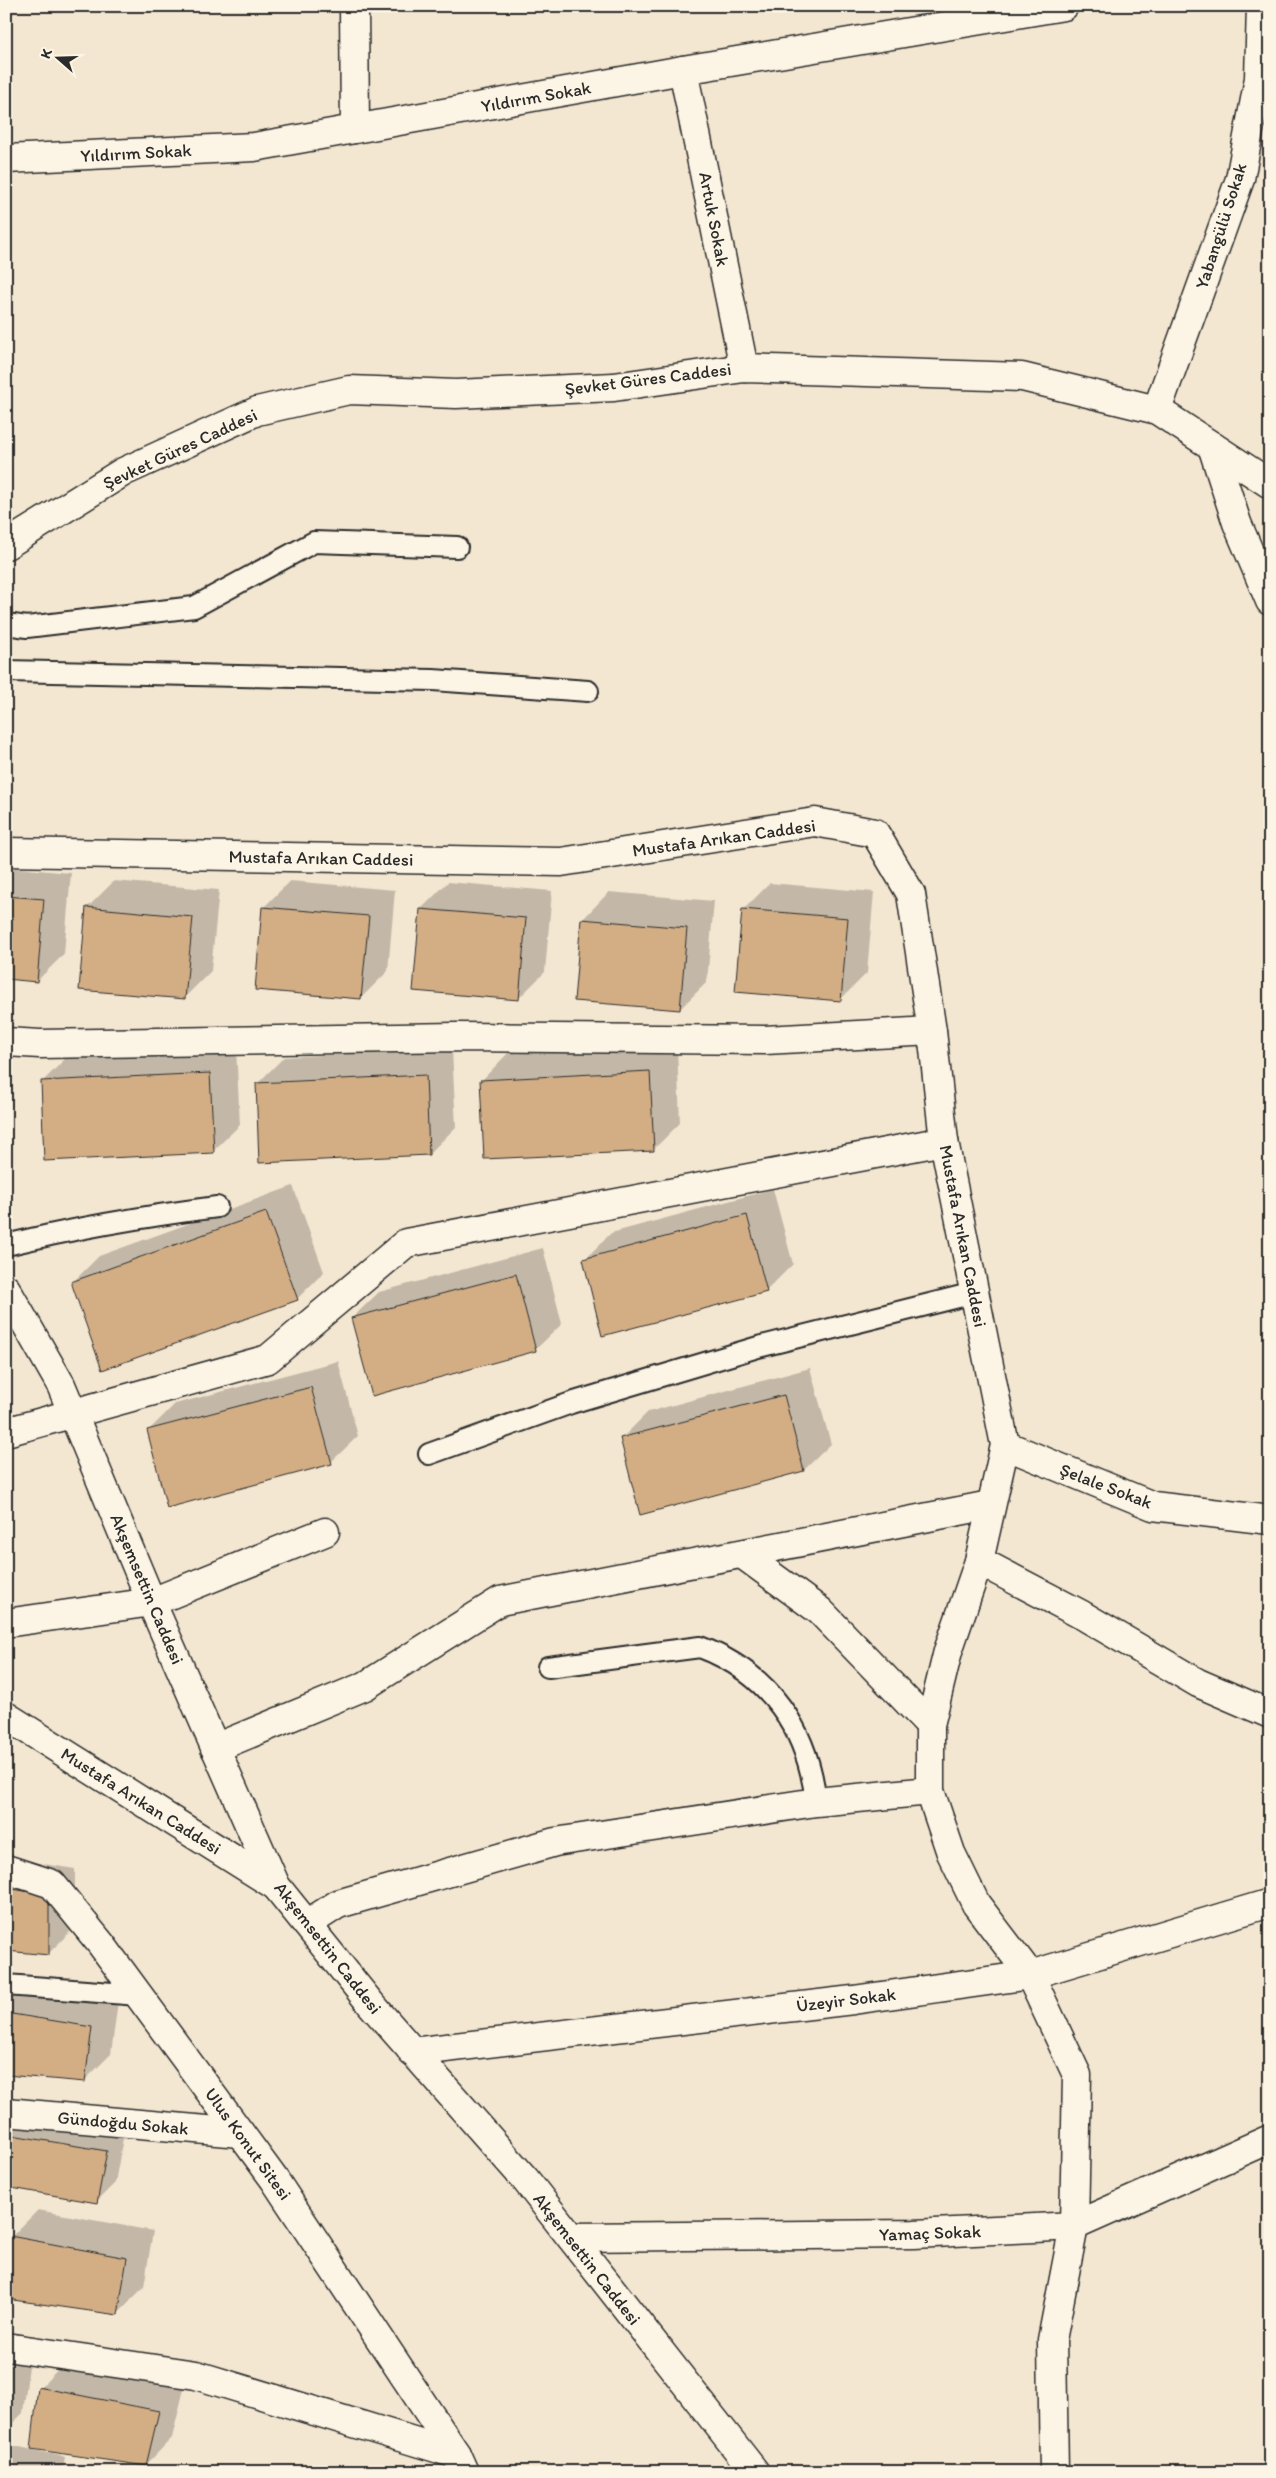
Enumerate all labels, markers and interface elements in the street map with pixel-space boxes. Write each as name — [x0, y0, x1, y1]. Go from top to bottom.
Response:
north arrow — [32, 32, 82, 82]
text: K — [37, 46, 56, 61]
street label: Yıldırım Sokak — [479, 76, 593, 117]
street label: Yıldırım Sokak — [80, 139, 193, 167]
street label: Yabangülü Sokak — [1190, 160, 1252, 292]
street label: Artuk Sokak — [694, 170, 734, 268]
street label: Şevket Güres Caddesi — [563, 358, 733, 400]
street label: Şevket Güres Caddesi — [99, 404, 261, 494]
street label: Mustafa Arıkan Caddesi — [631, 814, 817, 862]
street label: Mustafa Arıkan Caddesi — [228, 845, 414, 871]
street label: Mustafa Arıkan Caddesi — [935, 1143, 991, 1329]
street label: Şelale Sokak — [1057, 1458, 1156, 1514]
street label: Akşemsettin Caddesi — [105, 1510, 189, 1668]
street label: Mustafa Arıkan Caddesi — [57, 1743, 225, 1859]
street label: Akşemsettin Caddesi — [270, 1878, 386, 2018]
street label: Üzeyir Sokak — [795, 1983, 897, 2017]
street label: Ulus Konut Sitesi — [200, 2084, 296, 2204]
street label: Gündoğdu Sokak — [57, 2106, 189, 2140]
street label: Akşemsettin Caddesi — [529, 2189, 645, 2329]
street label: Yamaç Sokak — [879, 2220, 982, 2246]

